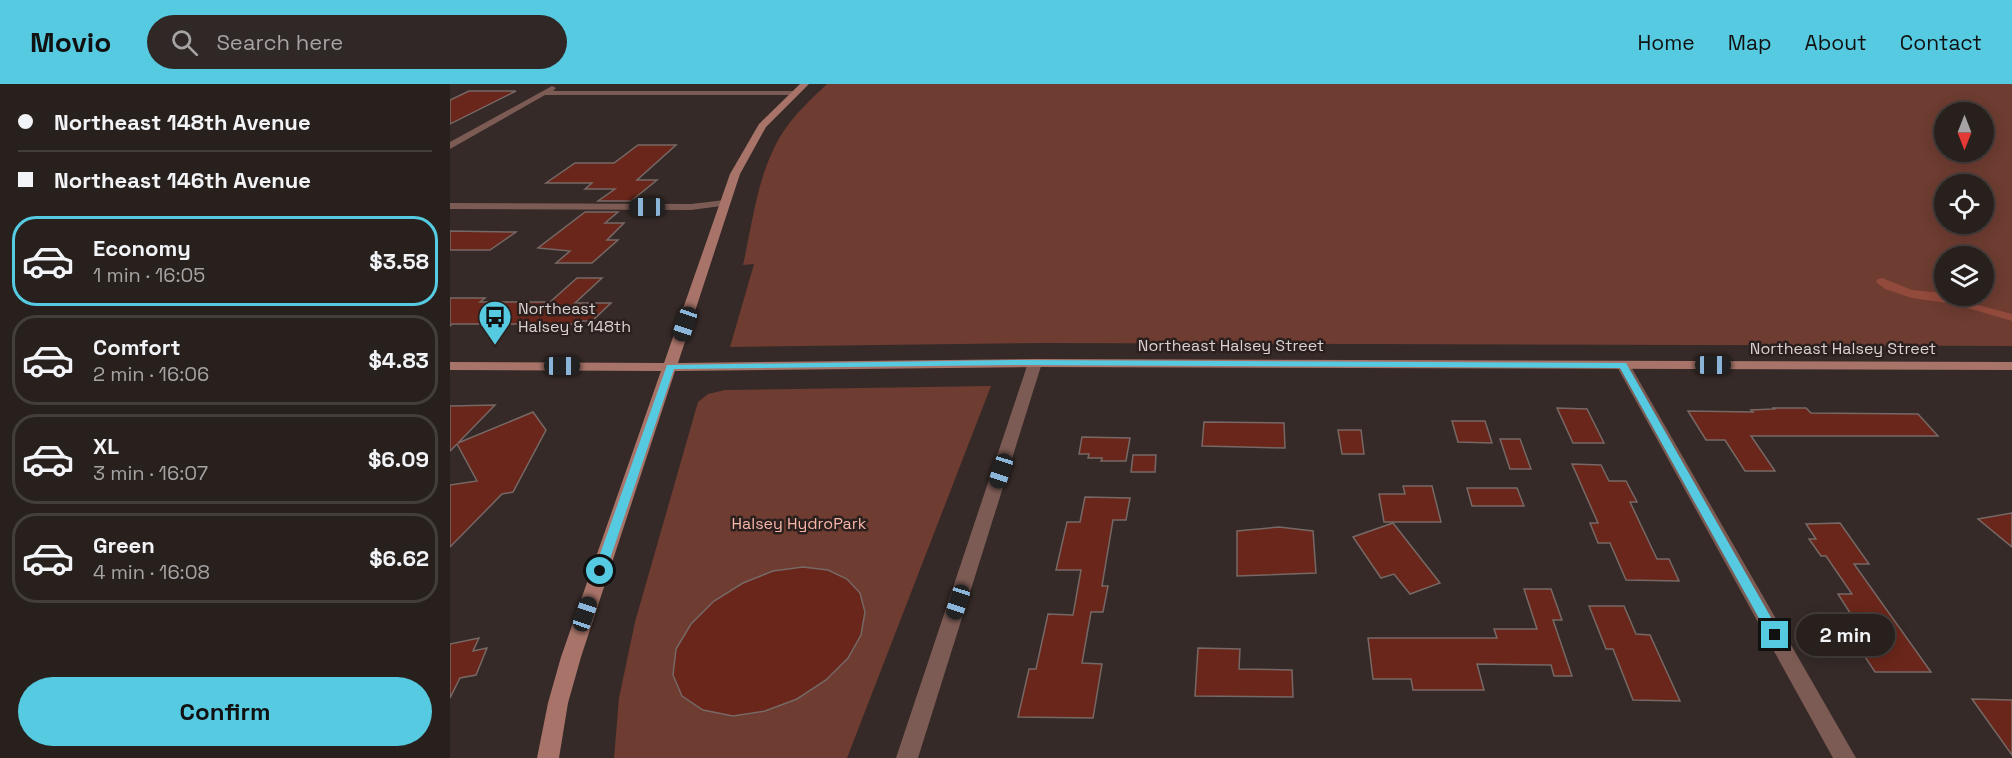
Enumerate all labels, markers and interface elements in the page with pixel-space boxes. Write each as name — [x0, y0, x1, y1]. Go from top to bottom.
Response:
search box — [147, 15, 567, 69]
text: Movio — [30, 24, 111, 60]
icon: search — [168, 26, 201, 59]
text: Search here — [216, 28, 343, 56]
text: Home — [1637, 29, 1695, 56]
text: Map — [1728, 29, 1772, 56]
text: About — [1805, 29, 1867, 56]
text: Contact — [1900, 29, 1982, 56]
north arrow — [1934, 102, 1994, 162]
map controls — [1934, 102, 1994, 306]
text: Northeast 148th Avenue — [54, 108, 311, 136]
text: Northeast 146th Avenue — [54, 166, 311, 194]
button: locate — [1934, 174, 1994, 234]
car — [629, 198, 665, 216]
icon: car — [21, 234, 75, 288]
text: Economy — [93, 234, 191, 262]
button: layers — [1934, 246, 1994, 306]
text: $3.58 — [369, 247, 429, 275]
text: 1 min · 16:05 — [93, 262, 205, 288]
place label: Northeast Halsey & 148th — [518, 298, 631, 337]
bus stop icon: Northeast Halsey & 148th — [477, 299, 513, 346]
car — [671, 304, 699, 344]
icon: car — [21, 333, 75, 387]
text: Comfort — [93, 333, 181, 361]
street label: Northeast Halsey Street — [1138, 335, 1324, 356]
street label: Northeast Halsey Street — [1750, 338, 1936, 359]
text: $4.83 — [369, 346, 429, 374]
car — [1695, 356, 1731, 374]
car — [544, 357, 580, 375]
text: 2 min · 16:06 — [93, 361, 209, 387]
icon: car — [21, 432, 75, 486]
text: XL — [93, 432, 119, 460]
text: $6.09 — [368, 445, 429, 473]
car — [987, 451, 1015, 491]
text: 3 min · 16:07 — [93, 460, 208, 486]
park label: Halsey HydroPark — [732, 513, 867, 534]
icon: car — [21, 531, 75, 585]
text: Green — [93, 531, 155, 559]
text: $6.62 — [369, 544, 429, 572]
route start — [586, 557, 613, 584]
text: 4 min · 16:08 — [93, 559, 210, 585]
car — [944, 582, 972, 622]
car — [571, 594, 599, 634]
callout: 2 min — [1796, 614, 1895, 656]
route end — [1761, 621, 1788, 648]
text: 2 min — [1820, 622, 1871, 648]
button: Confirm — [18, 677, 432, 746]

